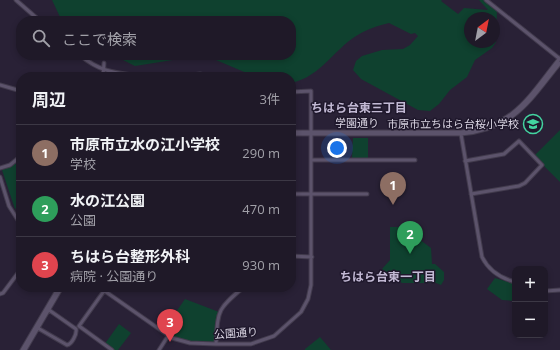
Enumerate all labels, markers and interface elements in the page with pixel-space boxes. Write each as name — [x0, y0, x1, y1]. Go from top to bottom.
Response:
north arrow — [464, 12, 500, 48]
search box — [16, 16, 296, 60]
icon: search — [30, 27, 52, 49]
text: ここで検索 — [62, 29, 137, 49]
text: 周辺 — [32, 88, 66, 111]
text: 3件 — [260, 90, 280, 108]
district label: ちはら台東三丁目 — [311, 99, 407, 116]
school or university icon: 市原市立ちはら台桜小学校 — [522, 113, 544, 135]
street label: 学園通り — [335, 115, 379, 130]
place label: 市原市立ちはら台桜小学校 — [387, 116, 519, 131]
text: 市原市立水の江小学校 — [70, 134, 220, 154]
your location — [327, 138, 347, 158]
text: 1 — [41, 144, 49, 162]
text: 290 m — [242, 144, 280, 162]
text: 学校 — [70, 155, 96, 173]
pin: 1 — [380, 172, 406, 205]
text: 水の江公園 — [70, 190, 145, 210]
text: 2 — [41, 200, 49, 218]
text: 470 m — [242, 200, 280, 218]
text: 公園 — [70, 211, 96, 229]
pin: 2 — [397, 221, 423, 254]
text: ちはら台整形外科 — [70, 246, 190, 266]
text: 3 — [41, 256, 49, 274]
text: 930 m — [242, 256, 280, 274]
map controls — [512, 266, 548, 338]
button: + — [512, 266, 548, 302]
text: 病院 · 公園通り — [70, 267, 158, 285]
district label: ちはら台東一丁目 — [340, 268, 436, 285]
button: − — [512, 302, 548, 338]
pin: 3 — [157, 309, 183, 342]
street label: 公園通り — [213, 323, 258, 342]

